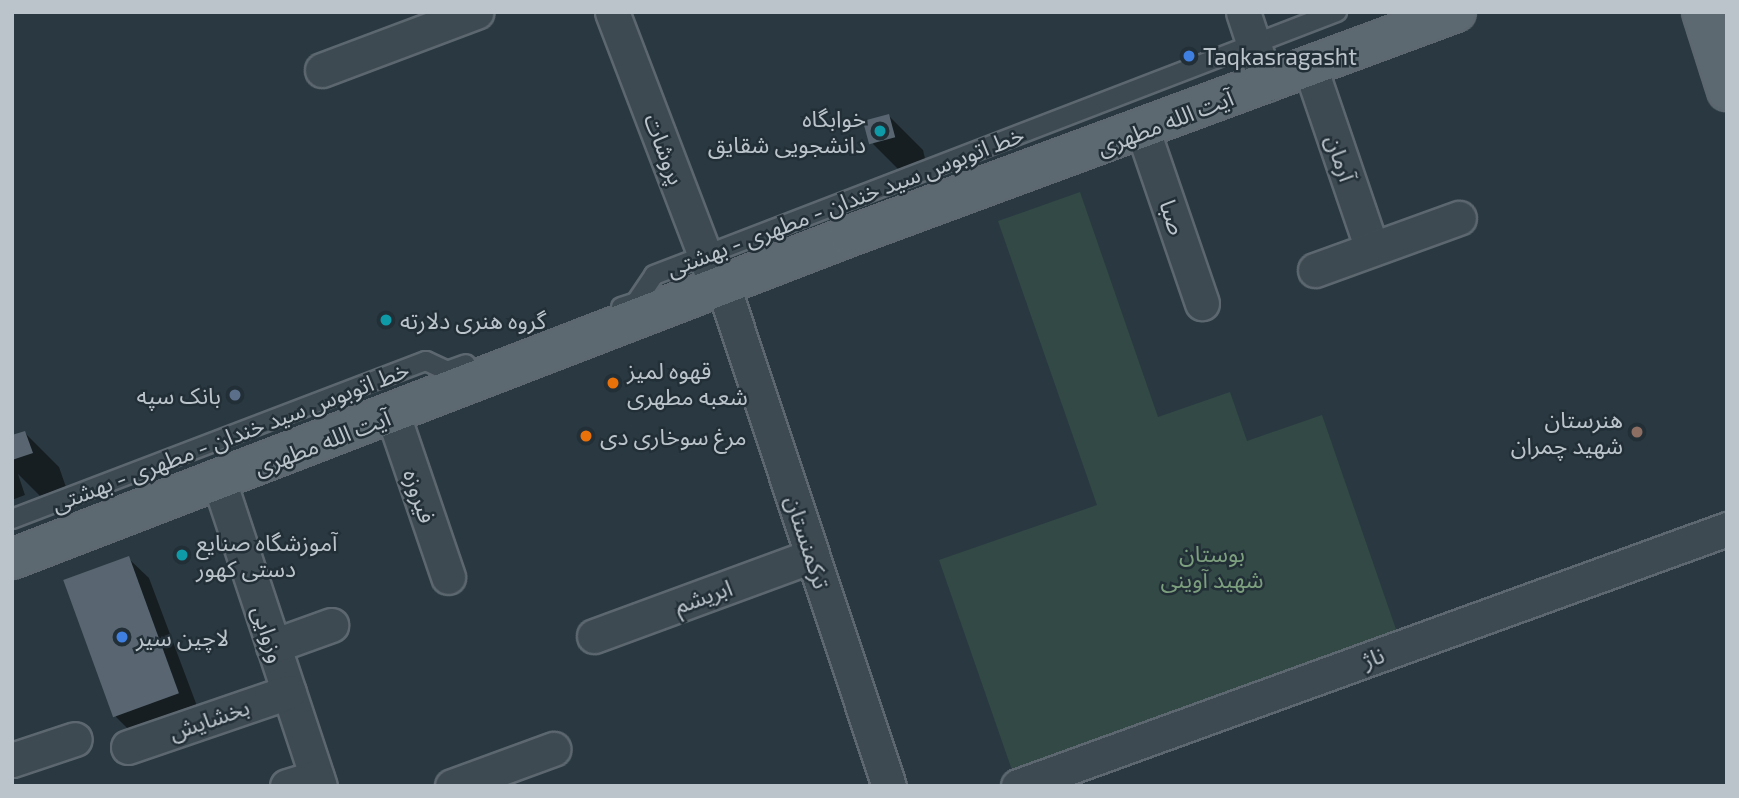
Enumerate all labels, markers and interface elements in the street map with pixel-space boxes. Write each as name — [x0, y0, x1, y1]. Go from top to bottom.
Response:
place label: Taqkasragasht — [1203, 42, 1357, 70]
marker: Taqkasragasht — [1181, 48, 1197, 64]
street label: آیت الله مطهری — [1093, 83, 1237, 161]
place label: خوابگاه دانشجویی شقایق — [708, 104, 866, 158]
street label: پروشات — [639, 110, 691, 188]
street label: خط اتوبوس سید خندان - مطهری - بهشتی — [662, 120, 1028, 282]
marker: خوابگاه دانشجویی شقایق — [872, 123, 888, 139]
street label: آرمان — [1320, 131, 1362, 185]
street label: صبا — [1154, 196, 1192, 238]
place label: گروه هنری دلارته — [400, 306, 546, 334]
marker: گروه هنری دلارته — [378, 312, 394, 328]
street label: خط اتوبوس سید خندان - مطهری - بهشتی — [47, 355, 413, 517]
place label: قهوه لمیز شعبه مطهری — [627, 356, 748, 410]
marker: قهوه لمیز شعبه مطهری — [605, 375, 621, 391]
place label: بانک سپه — [137, 381, 221, 409]
marker: بانک سپه — [227, 387, 243, 403]
street label: آیت الله مطهری — [250, 403, 394, 481]
place label: هنرستان شهید چمران — [1511, 405, 1623, 459]
place label: مرغ سوخاری دی — [600, 422, 747, 450]
marker: هنرستان شهید چمران — [1629, 424, 1645, 440]
marker: مرغ سوخاری دی — [578, 428, 594, 444]
street label: فیروزه — [398, 465, 442, 527]
street label: ترکمنستان — [780, 492, 836, 592]
place label: آموزشگاه صنایع دستی کهور — [196, 528, 337, 582]
park label: بوستان شهید آوینی — [1160, 539, 1264, 593]
marker: آموزشگاه صنایع دستی کهور — [174, 547, 190, 563]
street label: ابریشم — [670, 573, 736, 619]
street label: وزوایی — [247, 602, 291, 666]
place label: لاچین سیر — [136, 623, 229, 651]
marker: لاچین سیر — [114, 629, 130, 645]
street label: ناژ — [1358, 640, 1388, 674]
street label: بخشایش — [165, 692, 253, 746]

